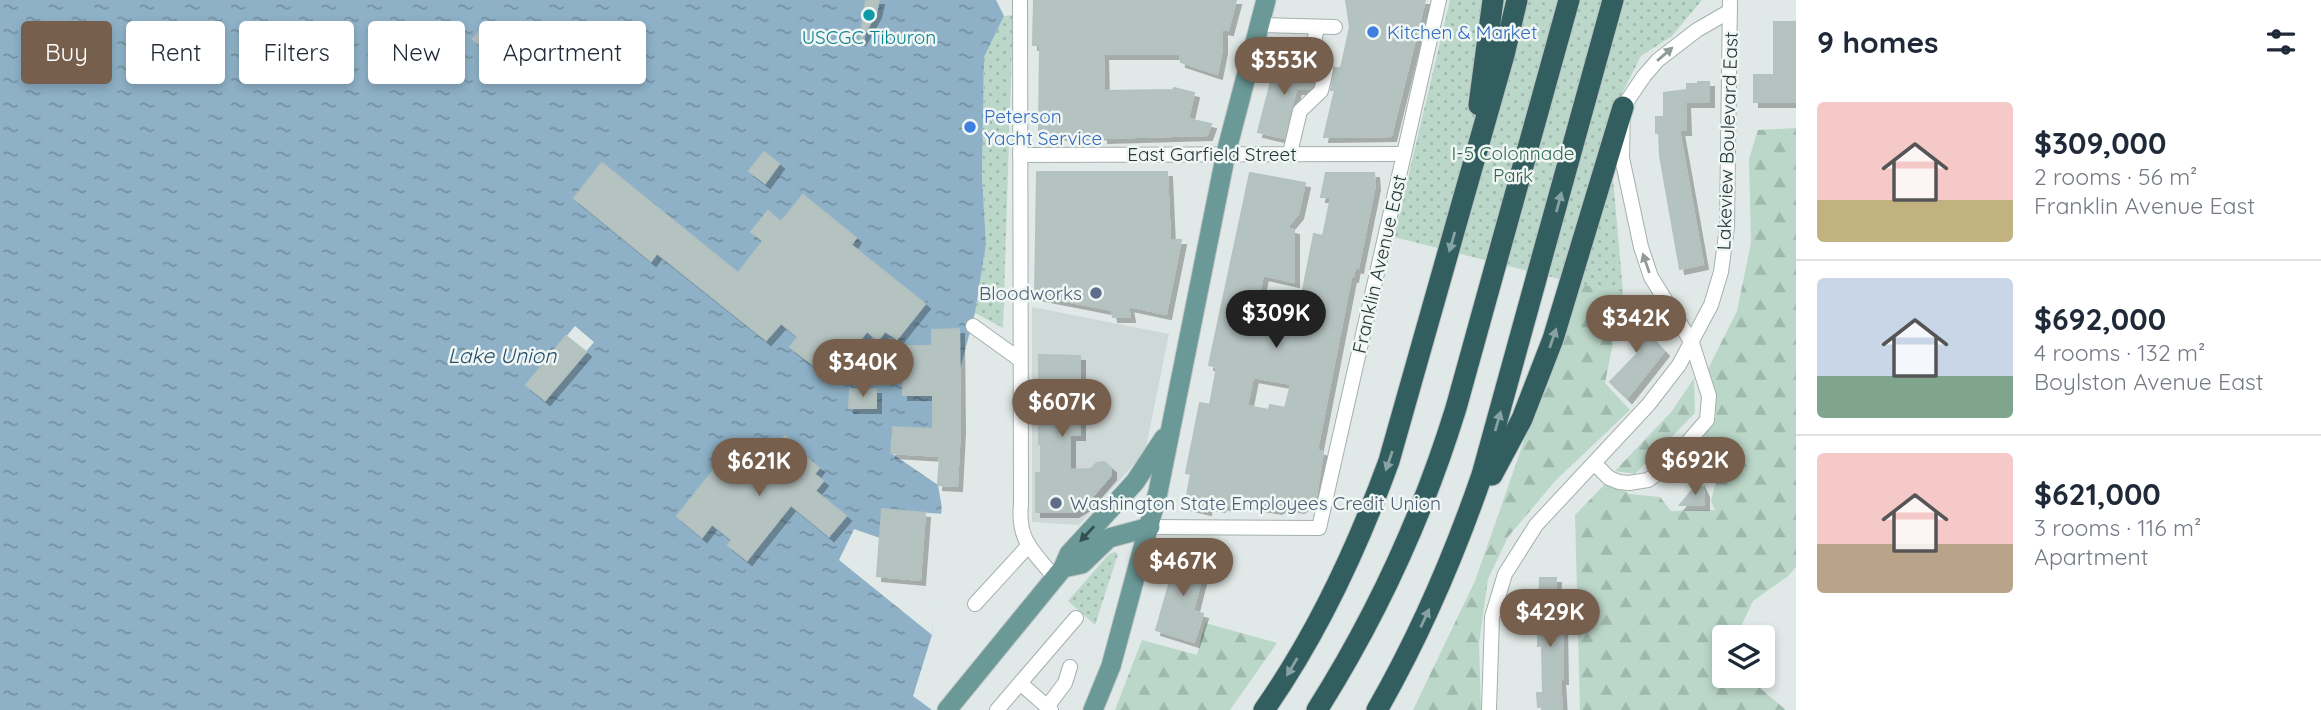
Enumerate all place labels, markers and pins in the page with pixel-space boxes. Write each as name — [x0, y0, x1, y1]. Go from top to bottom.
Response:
marker: USCGC Tiburon — [861, 7, 877, 23]
place label: Kitchen & Market — [1387, 20, 1537, 44]
marker: Kitchen & Market — [1365, 24, 1381, 40]
place label: USCGC Tiburon — [802, 25, 936, 49]
pin: $353K — [1235, 38, 1333, 97]
place label: Peterson Yacht Service — [984, 104, 1102, 150]
marker: Peterson Yacht Service — [962, 119, 978, 135]
place label: Bloodworks — [979, 281, 1082, 305]
marker: Bloodworks — [1088, 285, 1104, 301]
pin: $309K — [1227, 290, 1325, 350]
pin: $342K — [1587, 296, 1685, 355]
pin: $340K — [814, 340, 912, 399]
pin: $607K — [1013, 380, 1111, 439]
pin: $621K — [710, 438, 808, 498]
pin: $692K — [1646, 438, 1744, 497]
place label: Washington State Employees Credit Union — [1070, 491, 1441, 515]
marker: Washington State Employees Credit Union — [1048, 495, 1064, 511]
pin: $467K — [1134, 538, 1232, 598]
pin: $429K — [1501, 590, 1599, 649]

